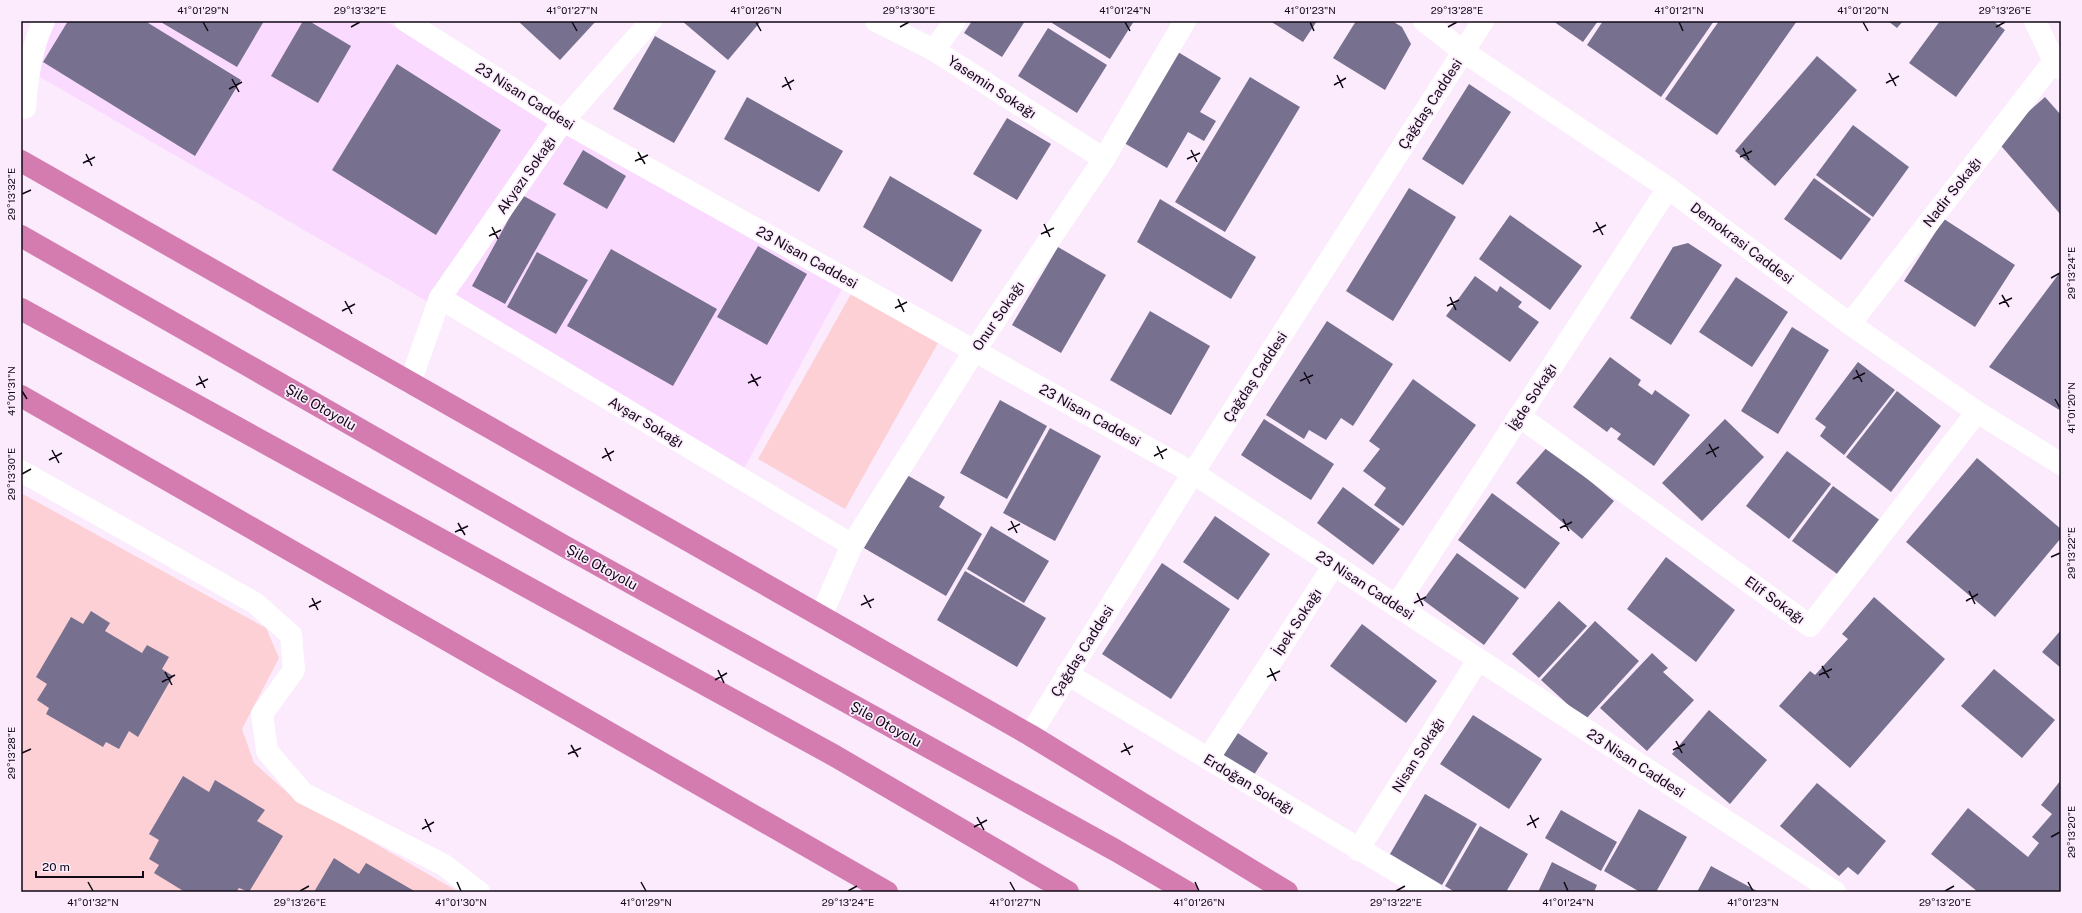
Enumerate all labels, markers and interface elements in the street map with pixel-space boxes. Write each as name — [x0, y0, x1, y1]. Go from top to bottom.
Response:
text: 41°01'29"N — [177, 4, 229, 16]
text: 29°13'32"E — [334, 4, 386, 16]
text: 41°01'27"N — [546, 4, 598, 16]
text: 41°01'26"N — [730, 4, 782, 16]
text: 29°13'30"E — [883, 4, 935, 16]
text: 41°01'24"N — [1099, 4, 1151, 16]
text: 41°01'23"N — [1284, 4, 1336, 16]
text: 29°13'28"E — [1431, 4, 1483, 16]
text: 41°01'21"N — [1654, 4, 1704, 16]
text: 41°01'20"N — [1837, 4, 1889, 16]
text: 29°13'26"E — [1979, 4, 2031, 16]
street label: Yasemin Sokağı — [945, 52, 1039, 122]
street label: Çağdaş Caddesi — [1395, 56, 1465, 152]
street label: 23 Nisan Caddesi — [473, 59, 577, 133]
street label: Akyazı Sokağı — [493, 133, 559, 217]
street label: Nadir Sokağı — [1920, 154, 1984, 230]
text: 29°13'32"E — [5, 168, 17, 220]
street label: Demokrasi Caddesi — [1687, 199, 1797, 287]
street label: 23 Nisan Caddesi — [754, 223, 860, 291]
text: 29°13'24"E — [2065, 247, 2077, 299]
street label: Onur Sokağı — [969, 278, 1027, 354]
street label: Çağdaş Caddesi — [1220, 329, 1290, 425]
street label: İğde Sokağı — [1503, 359, 1560, 434]
text: 41°01'31"N — [5, 366, 17, 416]
street label: Şile Otoyolu — [283, 380, 359, 434]
street label: 23 Nisan Caddesi — [1037, 381, 1143, 449]
text: 41°01'20"N — [2065, 382, 2077, 434]
street label: Avşar Sokağı — [606, 393, 686, 451]
text: 29°13'30"E — [5, 448, 17, 500]
text: 29°13'22"E — [2065, 527, 2077, 579]
street label: Şile Otoyolu — [564, 541, 640, 593]
street label: 23 Nisan Caddesi — [1313, 547, 1417, 623]
street label: Elif Sokağı — [1742, 573, 1808, 627]
street label: İpek Sokağı — [1268, 585, 1324, 658]
street label: Çağdaş Caddesi — [1047, 602, 1117, 700]
street label: Şile Otoyolu — [848, 698, 924, 750]
street label: Nisan Sokağı — [1389, 715, 1447, 795]
street label: 23 Nisan Caddesi — [1584, 725, 1688, 801]
text: 29°13'28"E — [5, 727, 17, 779]
street label: Erdoğan Sokağı — [1201, 751, 1297, 817]
text: 29°13'20"E — [2065, 806, 2077, 858]
scale bar — [36, 853, 143, 879]
text: 20 m — [42, 860, 70, 874]
text: 41°01'32"N — [67, 896, 119, 908]
text: 29°13'26"E — [274, 896, 326, 908]
text: 41°01'30"N — [435, 896, 487, 908]
text: 41°01'29"N — [620, 896, 672, 908]
text: 29°13'24"E — [822, 896, 874, 908]
text: 41°01'27"N — [989, 896, 1041, 908]
text: 41°01'26"N — [1173, 896, 1225, 908]
text: 29°13'22"E — [1370, 896, 1422, 908]
text: 41°01'24"N — [1542, 896, 1594, 908]
text: 41°01'23"N — [1727, 896, 1779, 908]
text: 29°13'20"E — [1919, 896, 1971, 908]

